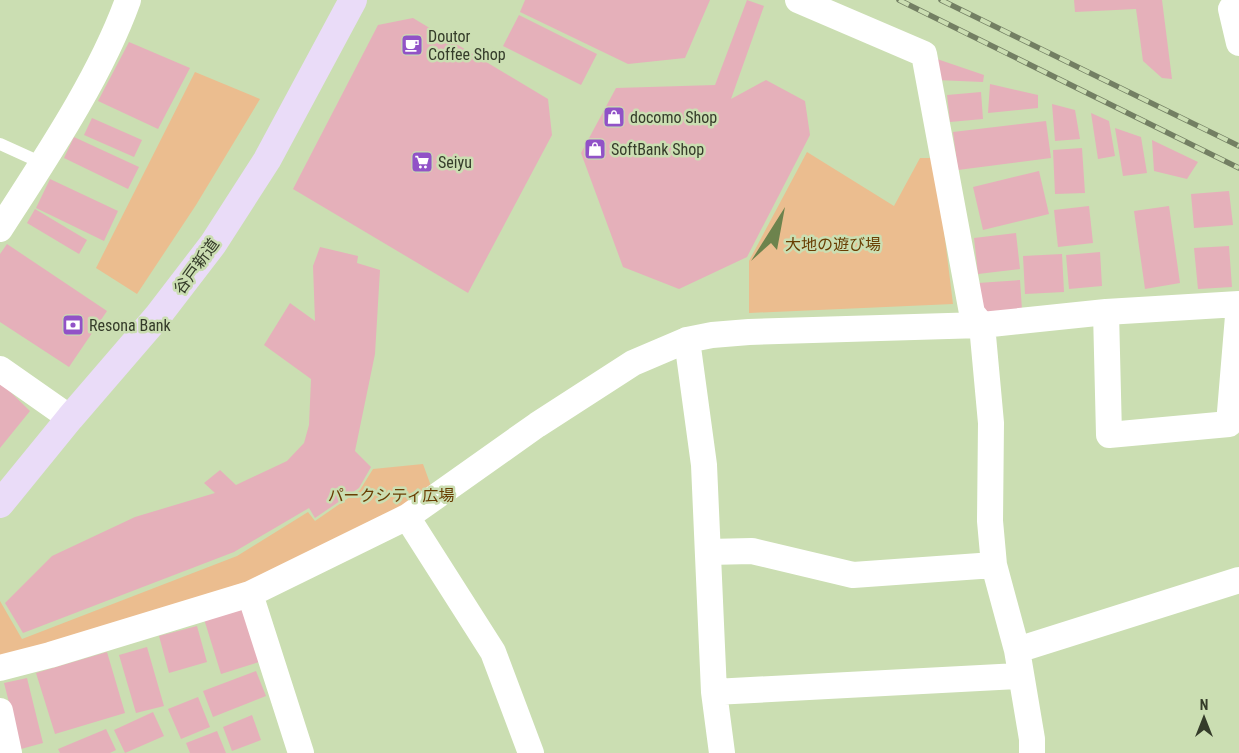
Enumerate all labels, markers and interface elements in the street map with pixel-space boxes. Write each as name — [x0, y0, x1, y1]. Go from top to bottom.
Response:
place label: Doutor Coffee Shop — [428, 27, 506, 64]
cafe icon: Doutor Coffee Shop — [400, 33, 424, 57]
shop icon: docomo Shop — [602, 105, 626, 129]
place label: docomo Shop — [630, 108, 717, 127]
shop icon: SoftBank Shop — [583, 137, 607, 161]
place label: SoftBank Shop — [611, 140, 704, 159]
supermarket icon: Seiyu — [410, 150, 434, 174]
place label: Seiyu — [438, 153, 472, 172]
street label: 谷戸新道 — [170, 235, 223, 298]
park label: 大地の遊び場 — [785, 235, 881, 254]
bank icon: Resona Bank — [61, 313, 85, 337]
place label: Resona Bank — [89, 316, 172, 335]
park label: パークシティ広場 — [327, 486, 455, 505]
north arrow — [1179, 693, 1229, 743]
text: N — [1200, 697, 1208, 713]

